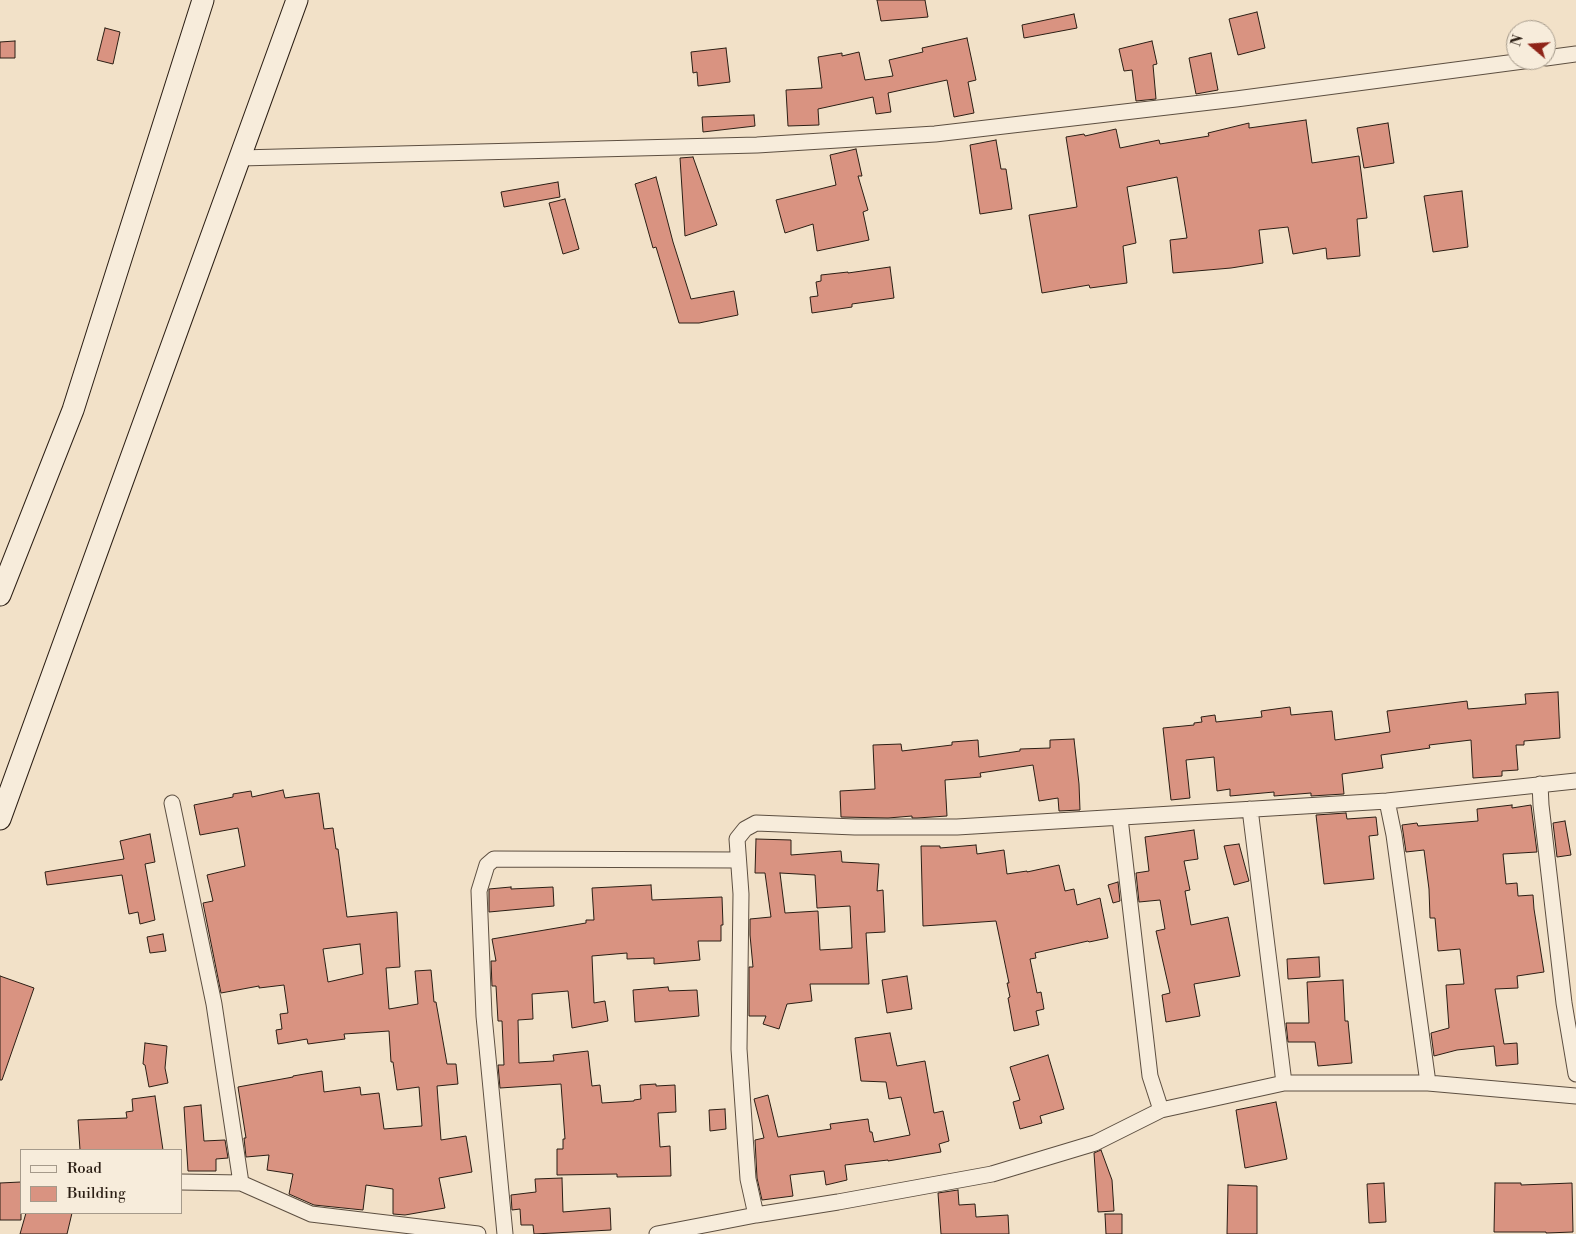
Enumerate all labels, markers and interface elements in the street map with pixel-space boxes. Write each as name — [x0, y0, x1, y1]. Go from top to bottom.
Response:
north arrow — [1506, 20, 1556, 70]
text: N — [1507, 33, 1528, 49]
legend — [20, 1149, 182, 1214]
text: Road — [67, 1159, 102, 1178]
text: Building — [67, 1184, 126, 1203]

